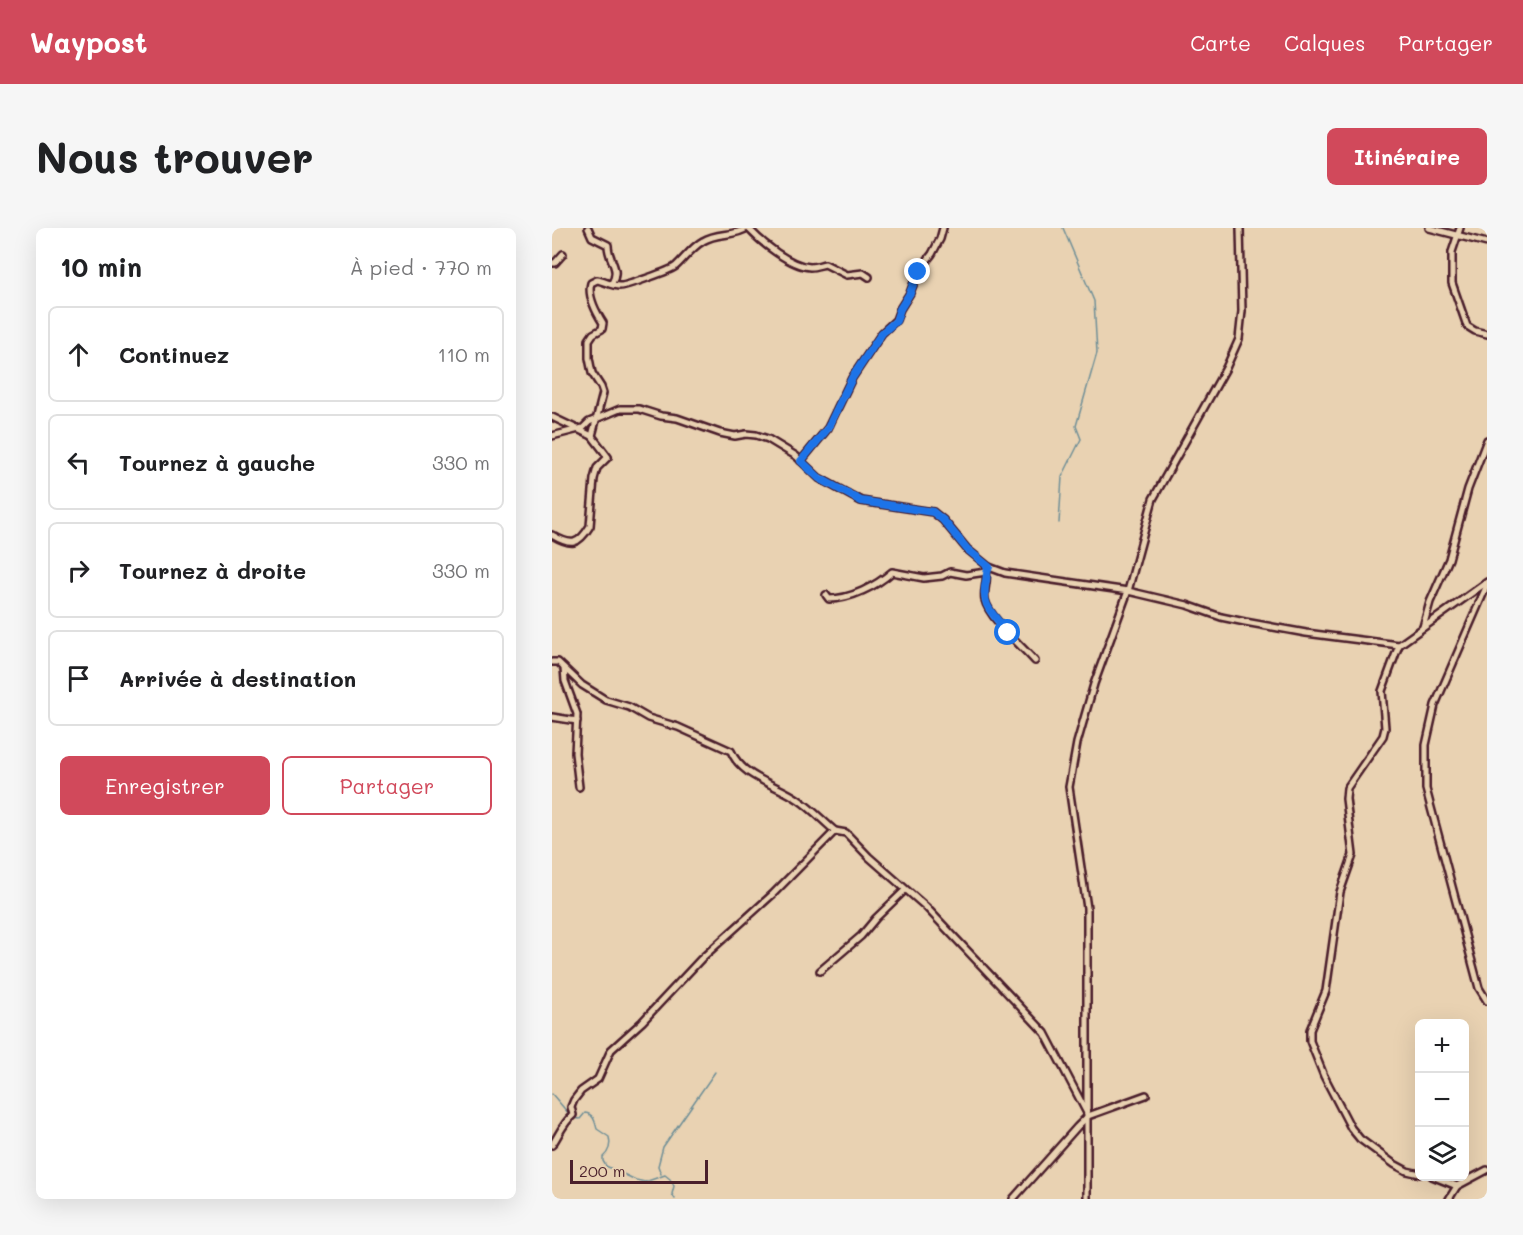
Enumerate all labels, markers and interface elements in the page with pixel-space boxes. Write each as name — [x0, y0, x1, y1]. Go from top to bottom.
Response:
text: Waypost — [30, 24, 147, 60]
text: Carte — [1190, 29, 1251, 56]
text: Calques — [1284, 29, 1366, 56]
text: Partager — [1399, 29, 1493, 56]
button: Itinéraire — [1327, 128, 1487, 185]
text: Nous trouver — [36, 129, 314, 184]
text: 10 min — [60, 250, 142, 284]
text: À pied · 770 m — [350, 254, 492, 280]
route end — [904, 258, 930, 284]
icon: ahead — [62, 338, 95, 371]
text: Continuez — [119, 340, 229, 369]
text: 110 m — [437, 341, 490, 367]
icon: left — [62, 446, 95, 479]
text: Tournez à gauche — [119, 448, 315, 477]
text: 330 m — [432, 449, 490, 475]
icon: right — [62, 554, 95, 587]
text: Tournez à droite — [119, 556, 306, 585]
text: 330 m — [432, 557, 490, 583]
route start — [994, 619, 1020, 645]
icon: arrive — [62, 662, 95, 695]
text: Arrivée à destination — [119, 664, 356, 693]
button: Enregistrer — [60, 756, 270, 815]
button: Partager — [282, 756, 492, 815]
map controls — [1415, 1019, 1469, 1181]
button: + — [1415, 1019, 1469, 1073]
button: − — [1415, 1073, 1469, 1127]
button: layers — [1415, 1127, 1469, 1181]
scale bar — [570, 1157, 708, 1184]
text: 200 m — [579, 1160, 626, 1181]

